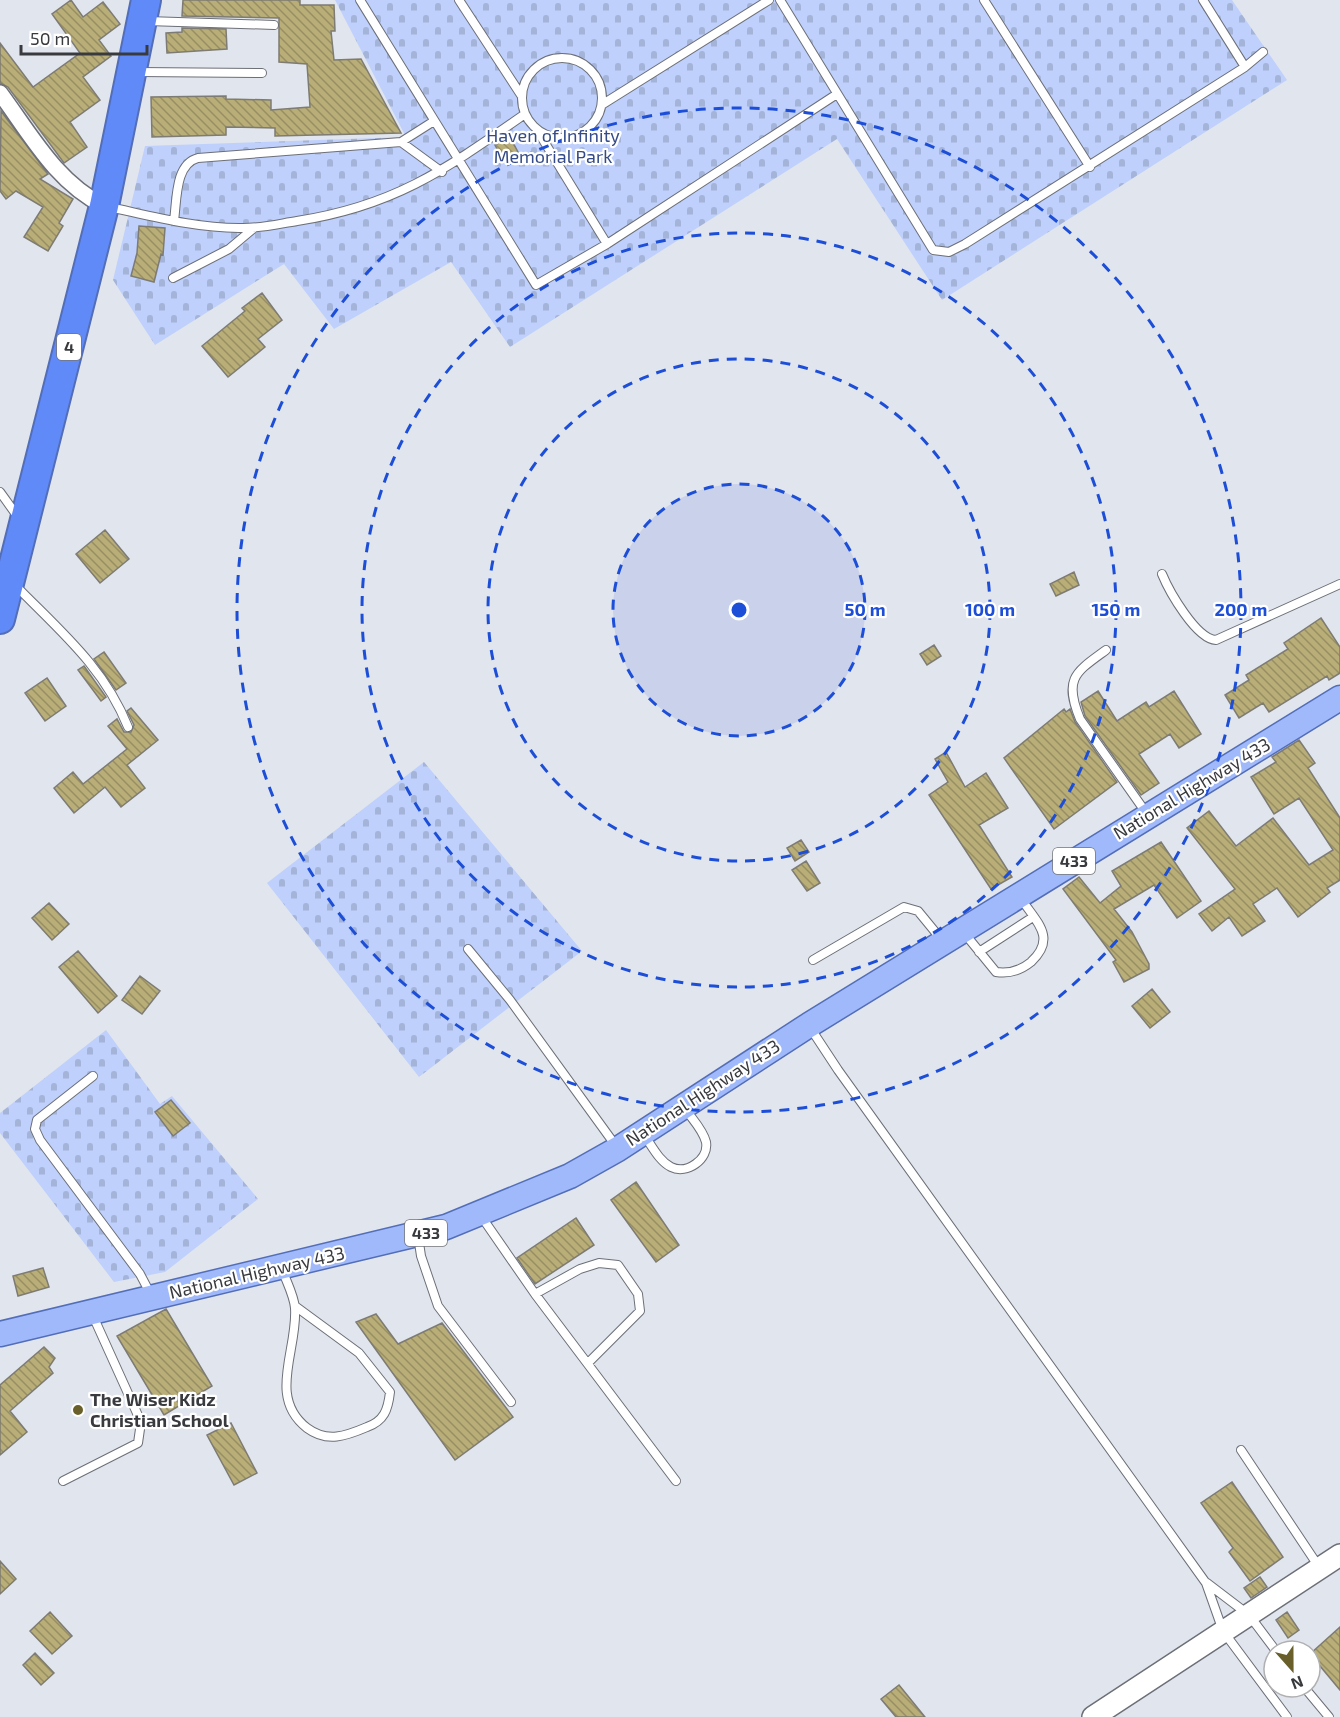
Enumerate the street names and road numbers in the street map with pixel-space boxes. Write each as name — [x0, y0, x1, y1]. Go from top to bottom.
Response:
road number: 4 — [57, 334, 81, 360]
street label: National Highway 433 — [1109, 733, 1274, 844]
road number: 433 — [1053, 848, 1095, 874]
street label: National Highway 433 — [621, 1034, 784, 1150]
road number: 433 — [405, 1220, 447, 1246]
street label: National Highway 433 — [167, 1241, 347, 1303]

